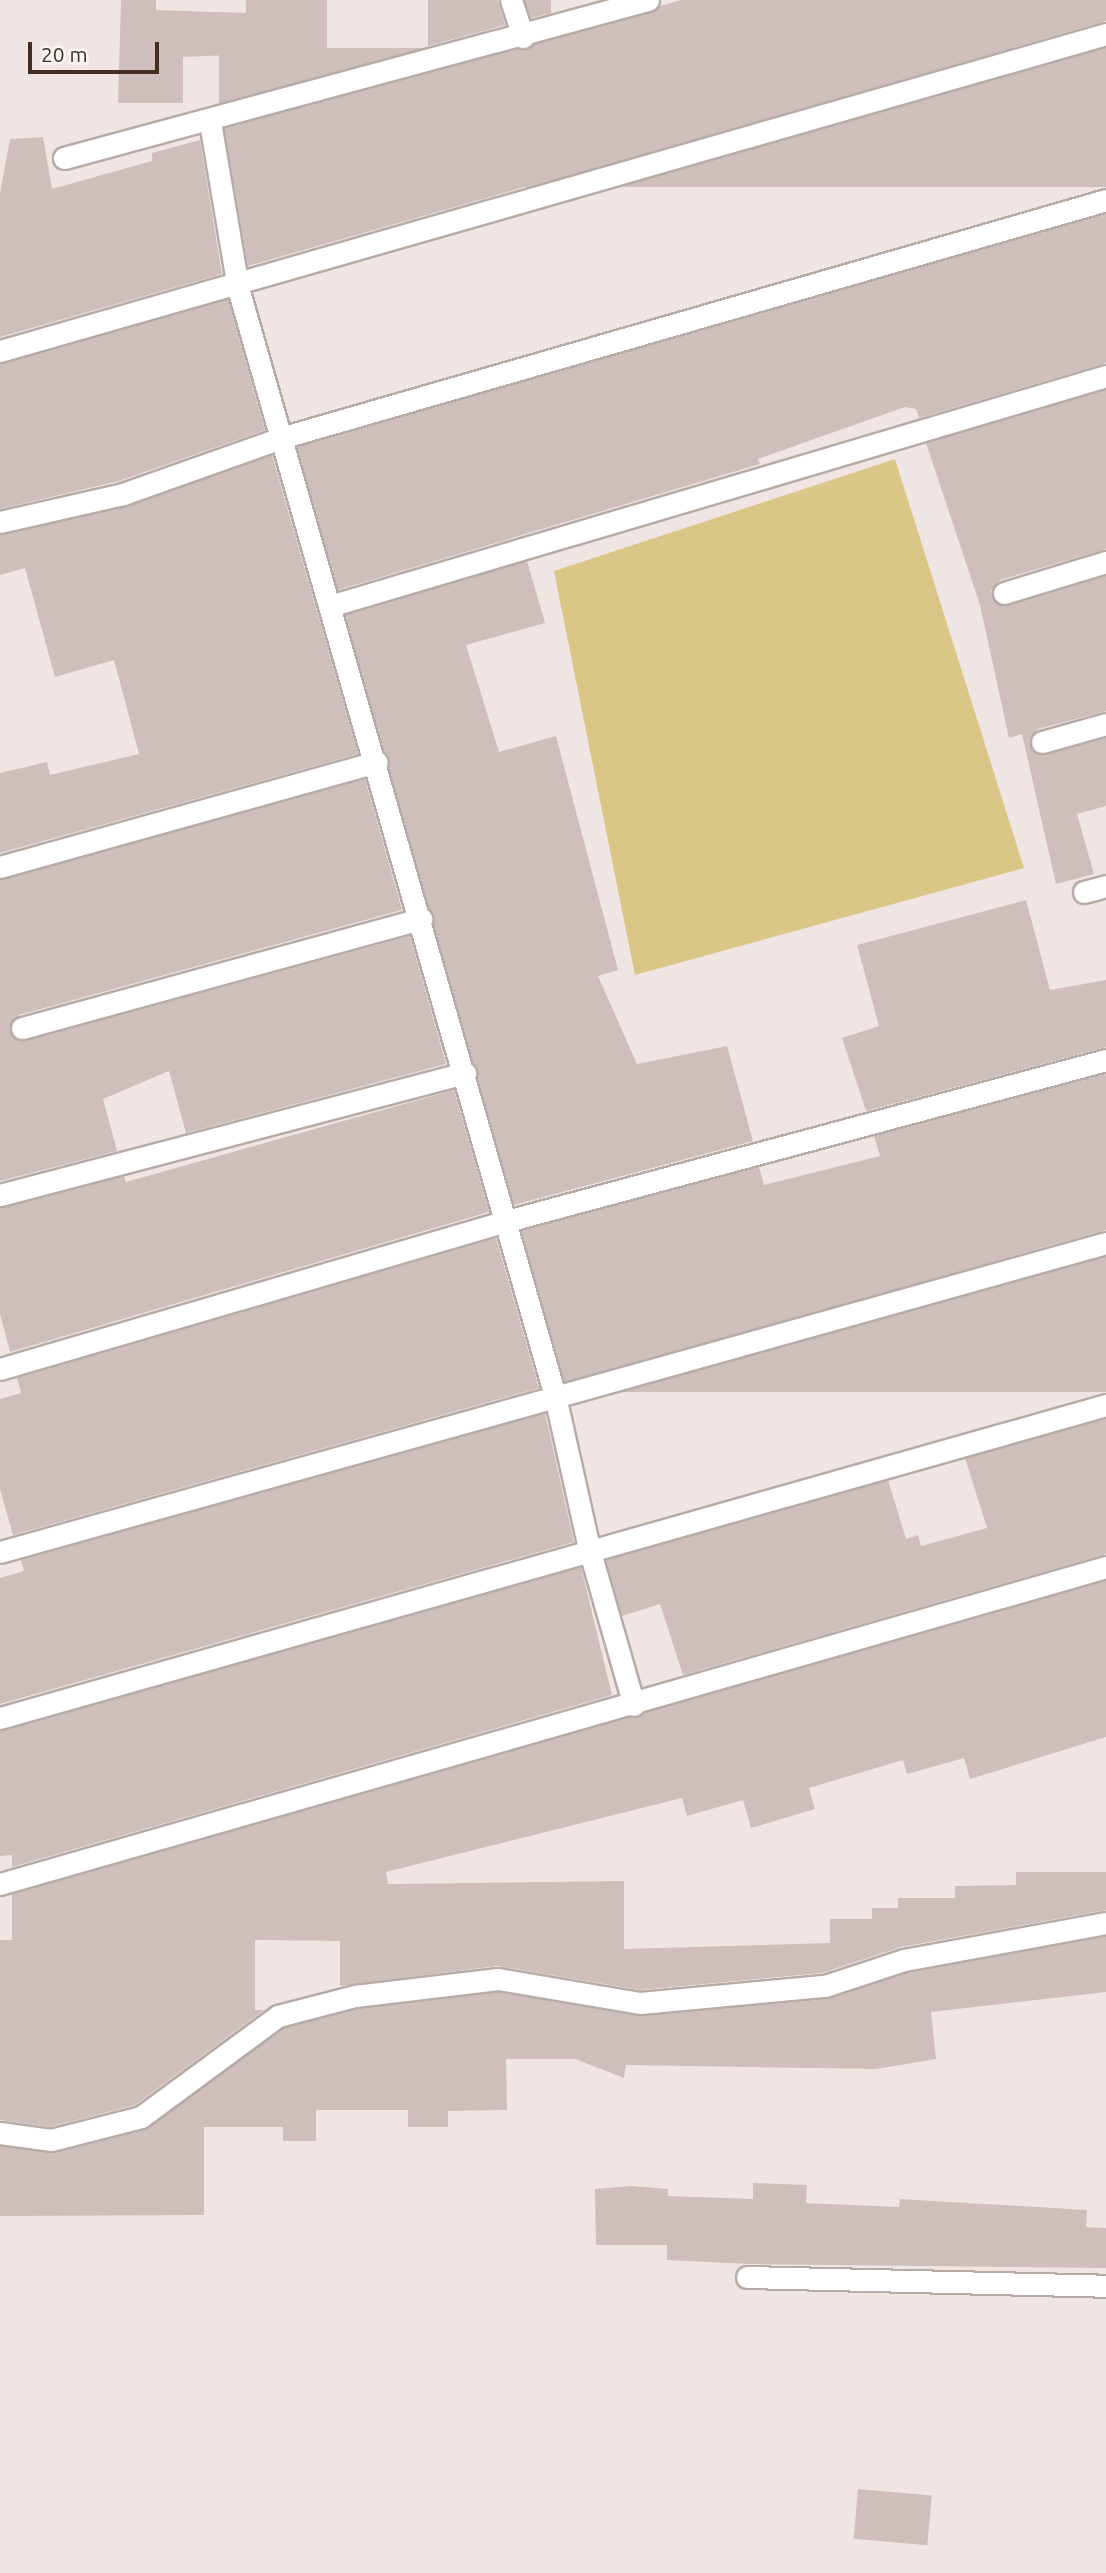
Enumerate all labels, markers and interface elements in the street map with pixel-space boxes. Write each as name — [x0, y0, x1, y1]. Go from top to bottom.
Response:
scale bar — [32, 28, 163, 72]
text: 20 m — [41, 42, 88, 66]

